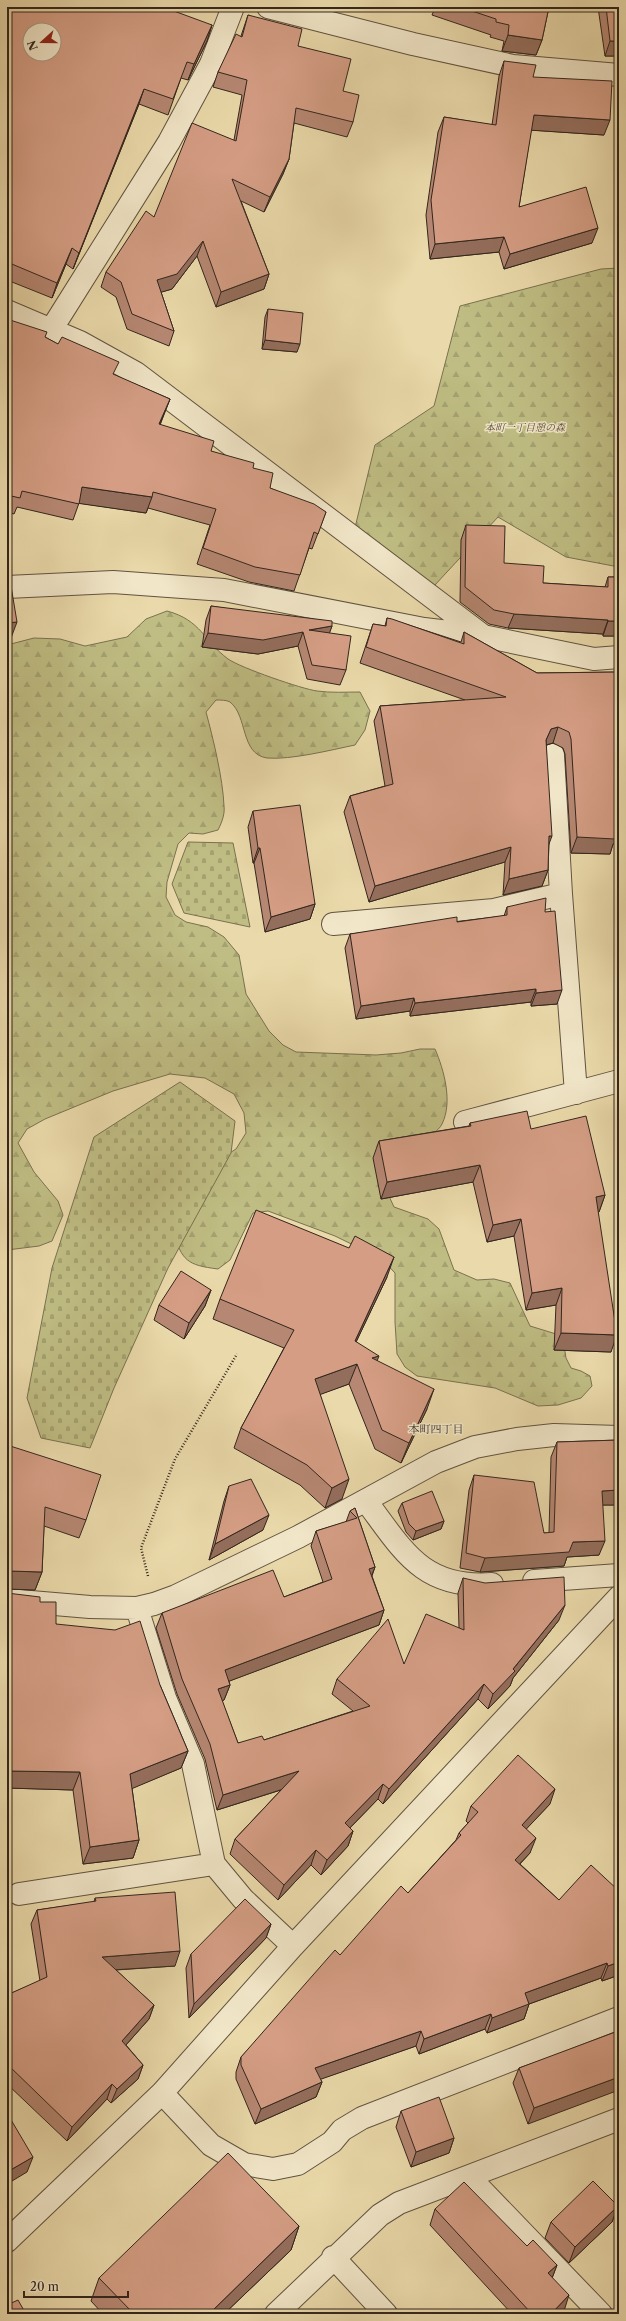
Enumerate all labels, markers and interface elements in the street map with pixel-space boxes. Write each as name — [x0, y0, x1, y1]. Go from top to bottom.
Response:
north arrow — [22, 22, 62, 62]
text: N — [24, 38, 41, 53]
park label: 本町一丁目憩の森 — [485, 421, 566, 434]
district label: 本町四丁目 — [409, 1422, 464, 1436]
scale bar — [24, 2273, 128, 2299]
text: 20 m — [30, 2279, 59, 2294]

